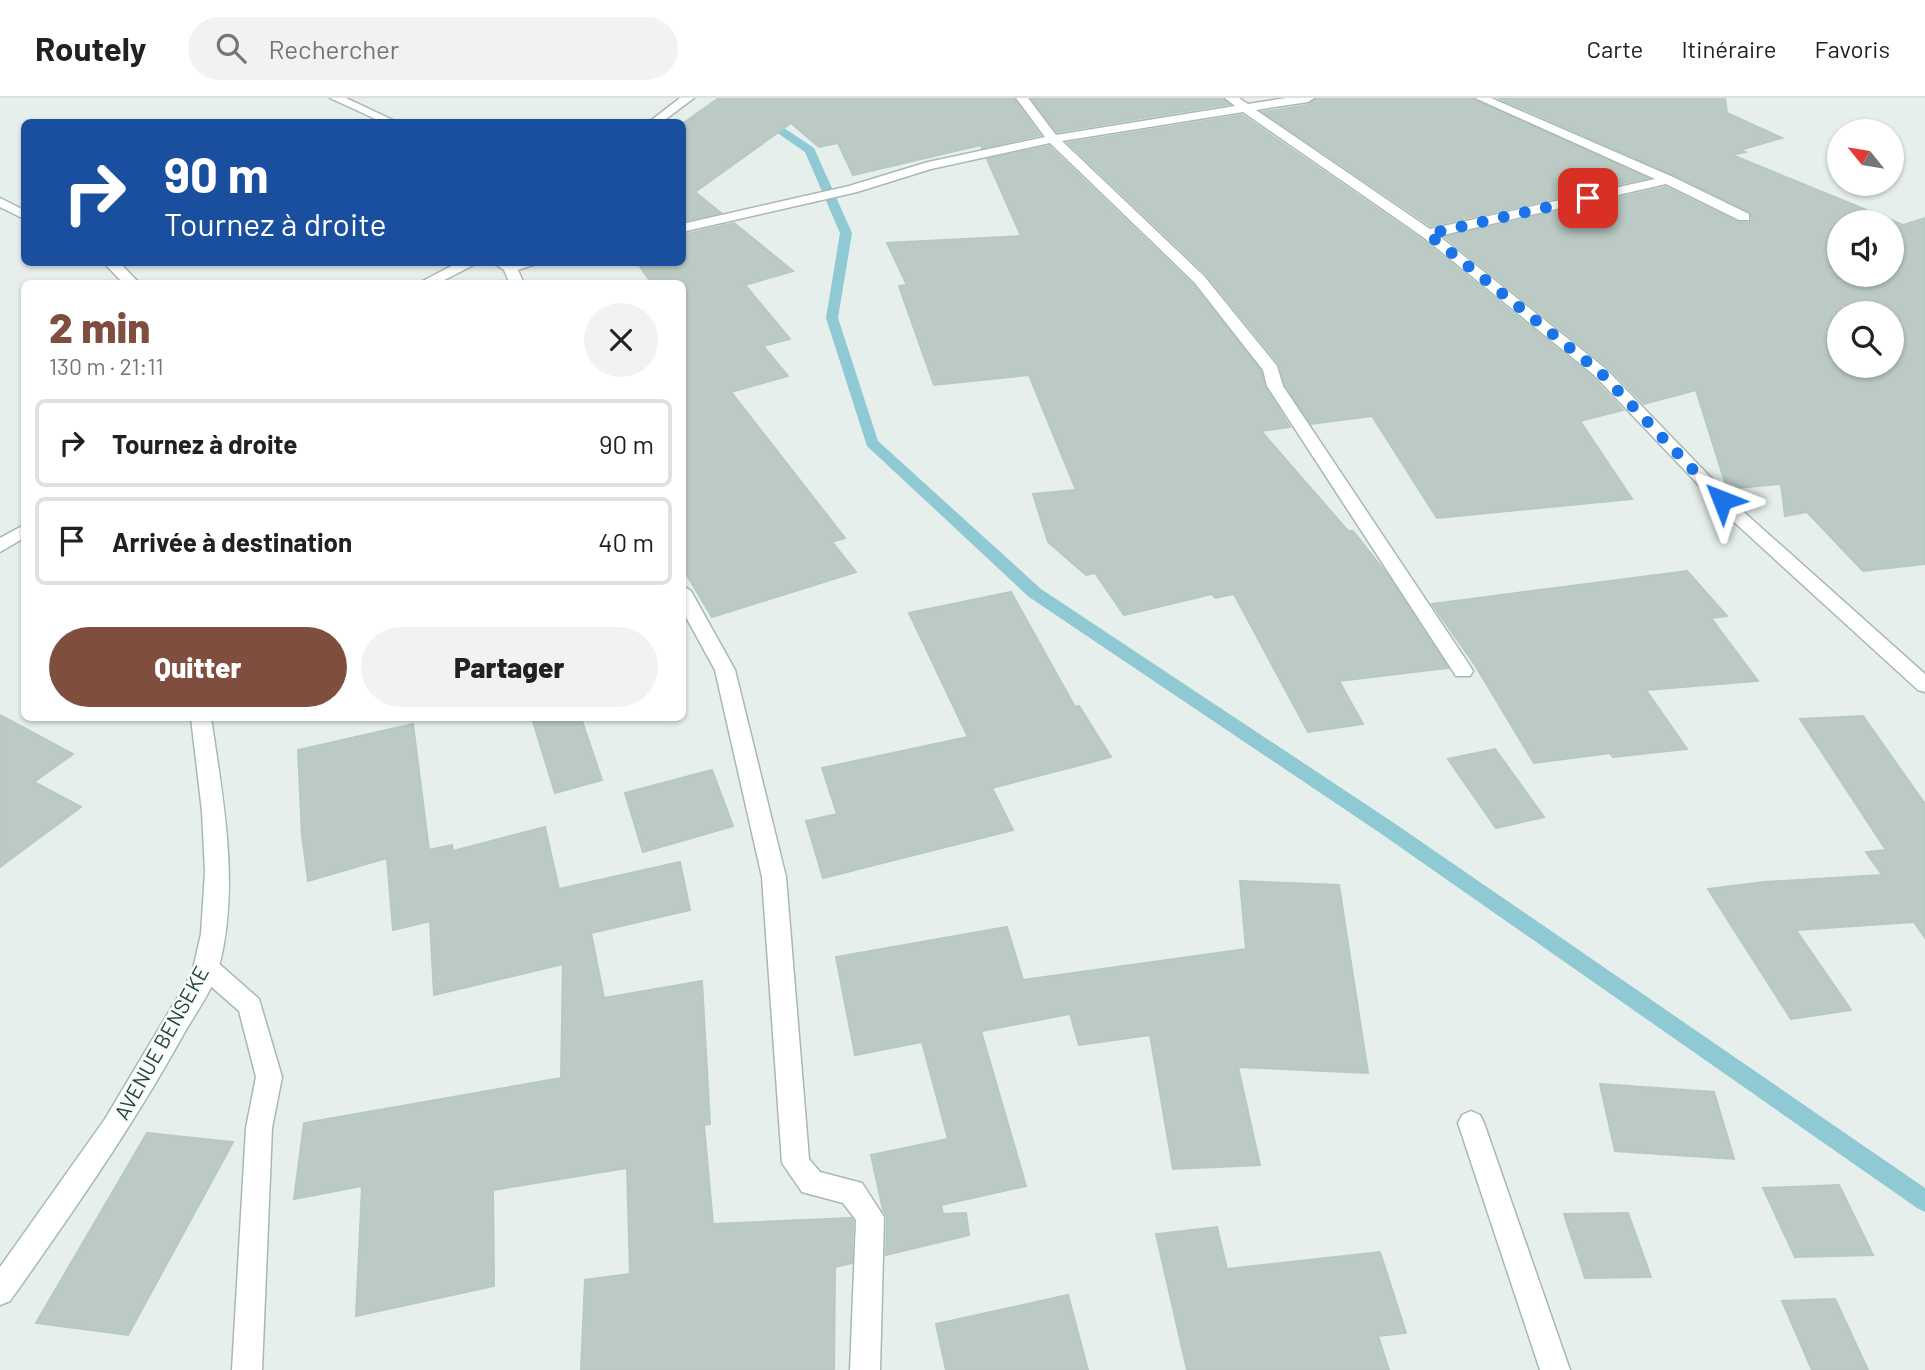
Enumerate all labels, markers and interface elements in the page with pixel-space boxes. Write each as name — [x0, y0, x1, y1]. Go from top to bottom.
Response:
search box — [188, 17, 678, 80]
text: Routely — [35, 28, 146, 68]
icon: search — [212, 29, 250, 67]
text: Rechercher — [268, 33, 399, 64]
text: Carte — [1587, 34, 1643, 63]
text: Itinéraire — [1681, 34, 1777, 63]
text: Favoris — [1815, 34, 1890, 63]
north arrow — [1827, 119, 1904, 196]
map controls — [1827, 119, 1904, 378]
text: 90 m — [164, 144, 269, 203]
icon: right — [49, 147, 140, 238]
pin — [1558, 168, 1618, 228]
icon: arrive — [1569, 179, 1607, 217]
text: Tournez à droite — [164, 204, 386, 242]
button: sound — [1827, 210, 1904, 287]
text: 2 min — [49, 301, 150, 351]
button: search — [1827, 301, 1904, 378]
button: close — [584, 303, 658, 377]
text: 130 m · 21:11 — [49, 352, 164, 380]
icon: right — [53, 424, 91, 462]
text: Tournez à droite — [112, 428, 297, 459]
text: 90 m — [599, 428, 654, 459]
position arrow — [1685, 463, 1759, 537]
icon: arrive — [53, 522, 91, 560]
text: Arrivée à destination — [112, 526, 352, 557]
text: 40 m — [598, 526, 654, 557]
button: Quitter — [49, 627, 347, 707]
button: Partager — [361, 627, 658, 707]
street label: AVENUE BENSEKE — [108, 961, 213, 1123]

